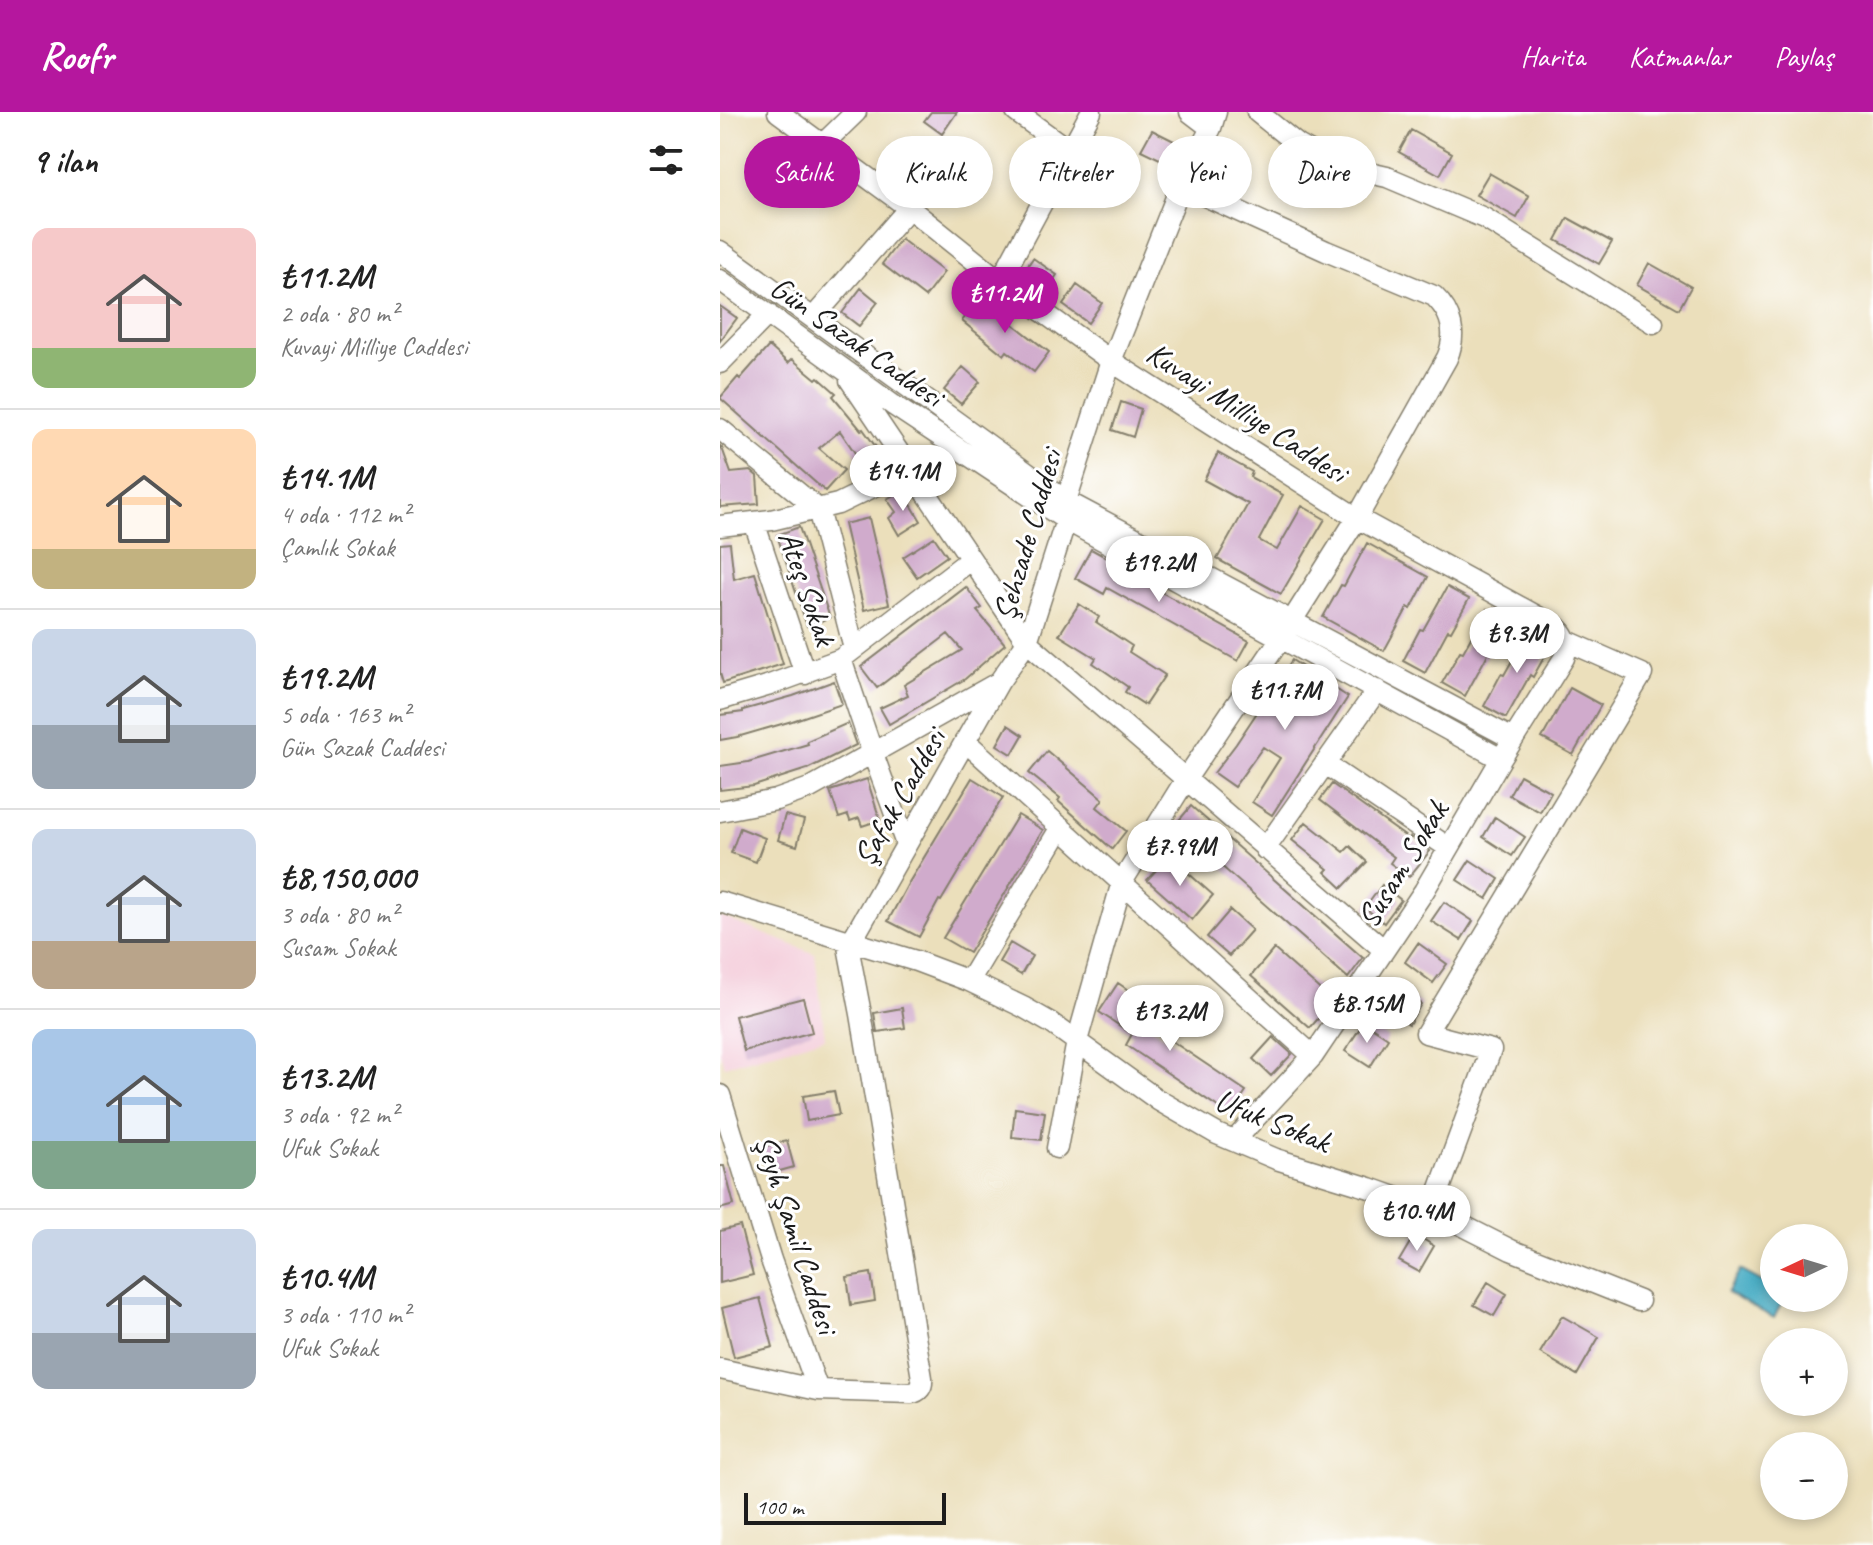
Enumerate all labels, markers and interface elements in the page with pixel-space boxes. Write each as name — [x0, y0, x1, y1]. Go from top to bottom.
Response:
text: Roofr — [40, 33, 113, 80]
text: Harita — [1521, 39, 1585, 74]
text: Katmanlar — [1629, 39, 1730, 74]
text: Paylaş — [1774, 39, 1833, 74]
chip: Satılık — [744, 136, 860, 208]
chip: Kiralık — [876, 136, 993, 208]
chip: Filtreler — [1009, 136, 1141, 208]
chip: Yeni — [1157, 136, 1252, 208]
chip: Daire — [1268, 136, 1377, 208]
icon: filters — [644, 138, 688, 182]
text: 9 ilan — [32, 139, 97, 182]
text: ₺11.2M — [280, 254, 373, 297]
icon: home — [96, 260, 192, 356]
street label: Gün Sazak Caddesi — [762, 267, 955, 418]
pin: ₺11.2M — [940, 267, 1070, 335]
text: ₺11.2M — [970, 276, 1040, 309]
text: 2 oda · 80 m² — [280, 297, 398, 330]
text: Kuvayi Milliye Caddesi — [280, 330, 467, 363]
street label: Kuvayi Milliye Caddesi — [1139, 332, 1358, 495]
street label: Şehzade Caddesi — [984, 441, 1073, 625]
pin: ₺14.1M — [838, 445, 968, 513]
text: ₺14.1M — [868, 454, 938, 487]
text: ₺14.1M — [280, 455, 373, 498]
icon: home — [96, 461, 192, 557]
text: 4 oda · 112 m² — [280, 498, 410, 531]
street label: Ateş Sokak — [769, 525, 847, 653]
text: Çamlık Sokak — [280, 531, 394, 564]
pin: ₺19.2M — [1094, 536, 1224, 604]
text: ₺19.2M — [1124, 545, 1194, 578]
pin: ₺9.3M — [1461, 607, 1573, 675]
text: ₺9.3M — [1488, 616, 1546, 649]
text: ₺19.2M — [280, 655, 372, 698]
icon: home — [96, 661, 192, 757]
pin: ₺11.7M — [1220, 664, 1350, 732]
text: ₺11.7M — [1250, 673, 1320, 706]
text: 5 oda · 163 m² — [280, 698, 410, 731]
street label: Şafak Caddesi — [844, 718, 957, 873]
text: Gün Sazak Caddesi — [280, 731, 444, 764]
street label: Susam Sokak — [1347, 791, 1459, 935]
pin: ₺7.99M — [1115, 820, 1245, 888]
text: ₺7.99M — [1145, 829, 1215, 862]
text: ₺8,150,000 — [280, 855, 415, 898]
icon: home — [96, 861, 192, 957]
text: 3 oda · 80 m² — [280, 898, 398, 931]
text: Susam Sokak — [280, 931, 395, 964]
pin: ₺8.15M — [1302, 977, 1432, 1045]
pin: ₺13.2M — [1105, 985, 1235, 1053]
text: ₺8.15M — [1332, 986, 1402, 1019]
text: ₺13.2M — [1135, 994, 1205, 1027]
text: ₺13.2M — [280, 1055, 373, 1098]
icon: home — [96, 1061, 192, 1157]
street label: Ufuk Sokak — [1209, 1079, 1338, 1163]
text: 3 oda · 92 m² — [280, 1098, 398, 1131]
street label: Şeyh Şamil Caddesi — [745, 1130, 849, 1342]
text: Ufuk Sokak — [280, 1131, 378, 1164]
pin: ₺10.4M — [1352, 1185, 1482, 1253]
text: ₺10.4M — [1382, 1194, 1452, 1227]
north arrow — [1760, 1224, 1848, 1312]
map controls — [1760, 1224, 1848, 1520]
text: ₺10.4M — [280, 1255, 373, 1298]
icon: home — [96, 1261, 192, 1357]
text: 3 oda · 110 m² — [280, 1298, 410, 1331]
button: + — [1760, 1328, 1848, 1416]
text: Ufuk Sokak — [280, 1331, 378, 1364]
button: − — [1760, 1432, 1848, 1520]
scale bar — [744, 1489, 946, 1525]
text: 100 m — [756, 1493, 803, 1521]

